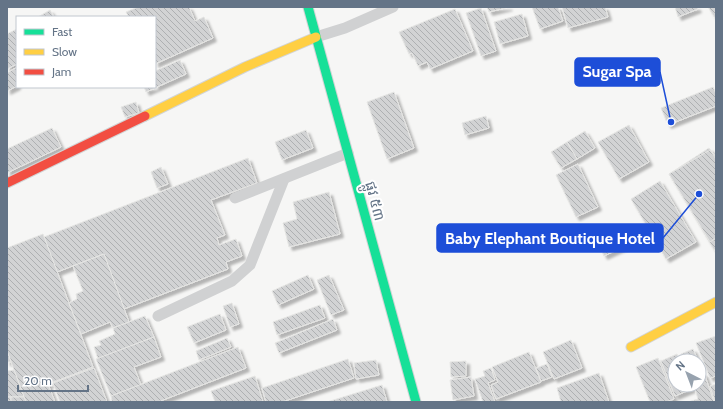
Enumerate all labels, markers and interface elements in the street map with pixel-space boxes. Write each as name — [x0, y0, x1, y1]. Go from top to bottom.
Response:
legend — [16, 16, 156, 88]
text: Fast — [52, 24, 72, 39]
text: Slow — [52, 44, 77, 59]
callout: Sugar Spa — [575, 58, 660, 86]
text: Sugar Spa — [582, 62, 652, 81]
text: Jam — [51, 64, 71, 79]
street label: ផ្លូវ ៥៣ — [357, 179, 389, 224]
callout: Baby Elephant Boutique Hotel — [437, 224, 663, 252]
text: Baby Elephant Boutique Hotel — [445, 229, 655, 248]
north arrow — [667, 353, 707, 393]
text: N — [673, 358, 688, 373]
scale bar — [18, 367, 88, 393]
text: 20 m — [24, 373, 52, 388]

